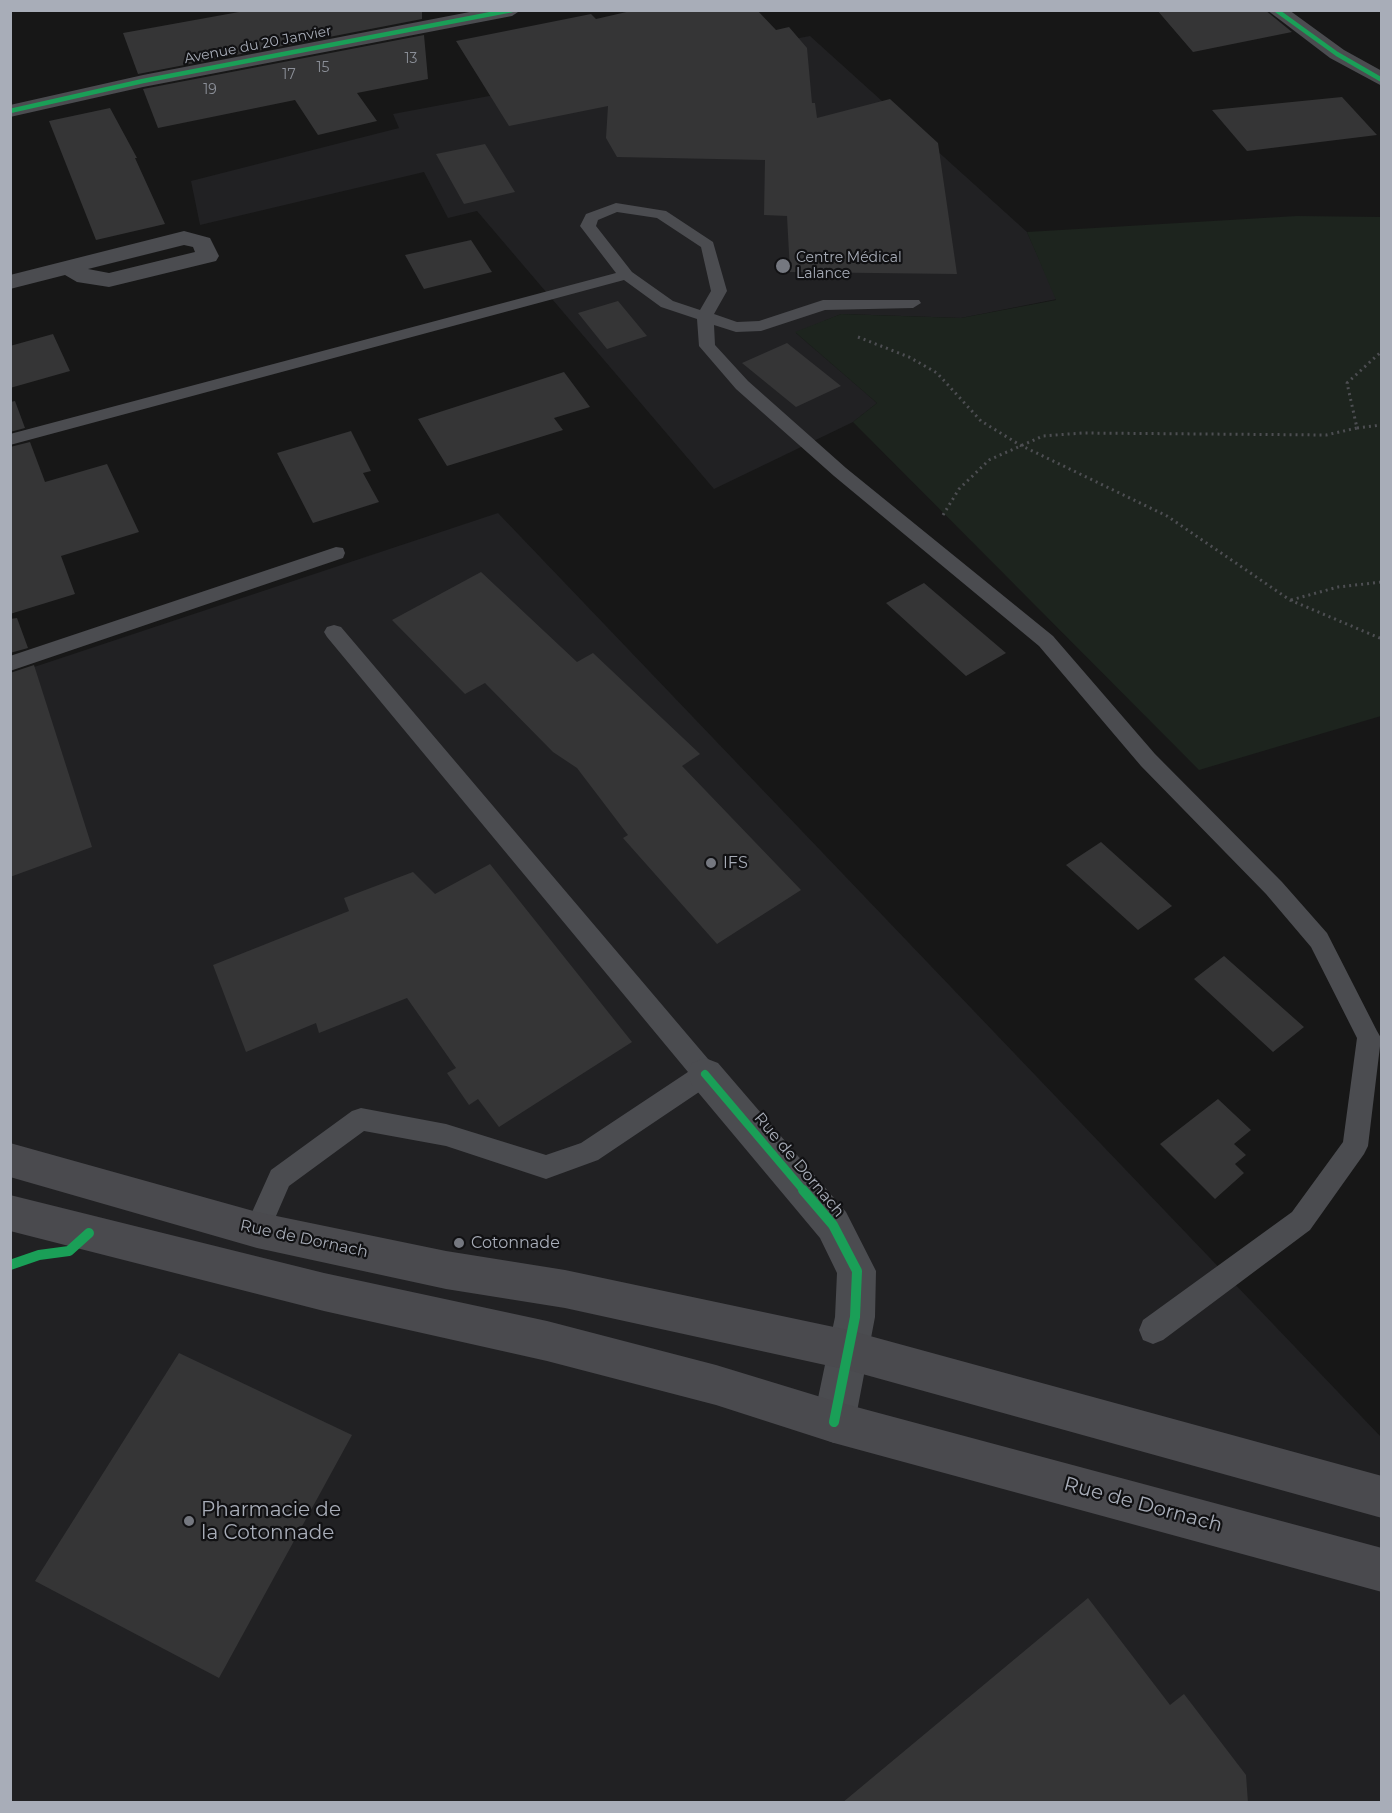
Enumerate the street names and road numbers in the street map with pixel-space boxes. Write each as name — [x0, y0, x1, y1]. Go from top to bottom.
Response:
street label: Avenue du 20 Janvier — [183, 22, 333, 68]
street label: Rue de Dornach — [750, 1109, 848, 1221]
street label: Rue de Dornach — [238, 1216, 370, 1262]
street label: Rue de Dornach — [1061, 1472, 1225, 1538]

